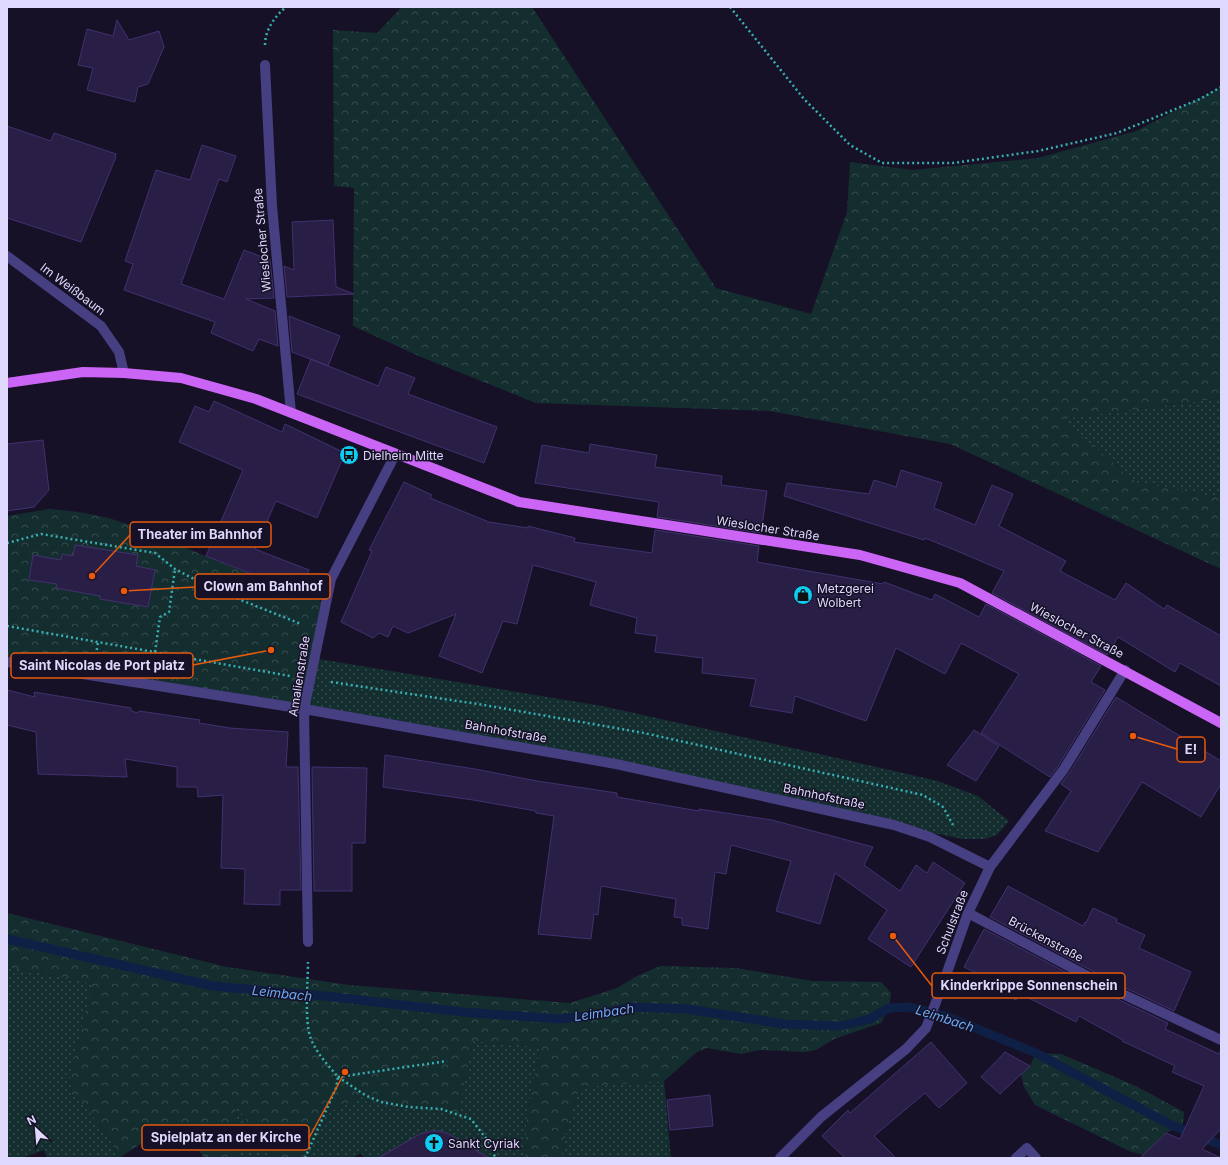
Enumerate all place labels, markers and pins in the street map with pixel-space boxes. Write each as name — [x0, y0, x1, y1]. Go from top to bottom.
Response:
bus stop icon: Dielheim Mitte — [338, 444, 360, 466]
place label: Dielheim Mitte — [363, 448, 444, 463]
callout: Theater im Bahnhof — [130, 522, 271, 547]
callout: Clown am Bahnhof — [195, 574, 330, 599]
place label: Metzgerei Wolbert — [817, 581, 874, 610]
shop icon: Metzgerei Wolbert — [792, 584, 814, 606]
callout: Saint Nicolas de Port platz — [11, 653, 193, 678]
callout: E! — [1177, 737, 1205, 762]
callout: Kinderkrippe Sonnenschein — [932, 973, 1125, 998]
callout: Spielplatz an der Kirche — [142, 1125, 309, 1150]
church icon: Sankt Cyriak — [423, 1132, 445, 1154]
place label: Sankt Cyriak — [448, 1136, 520, 1151]

